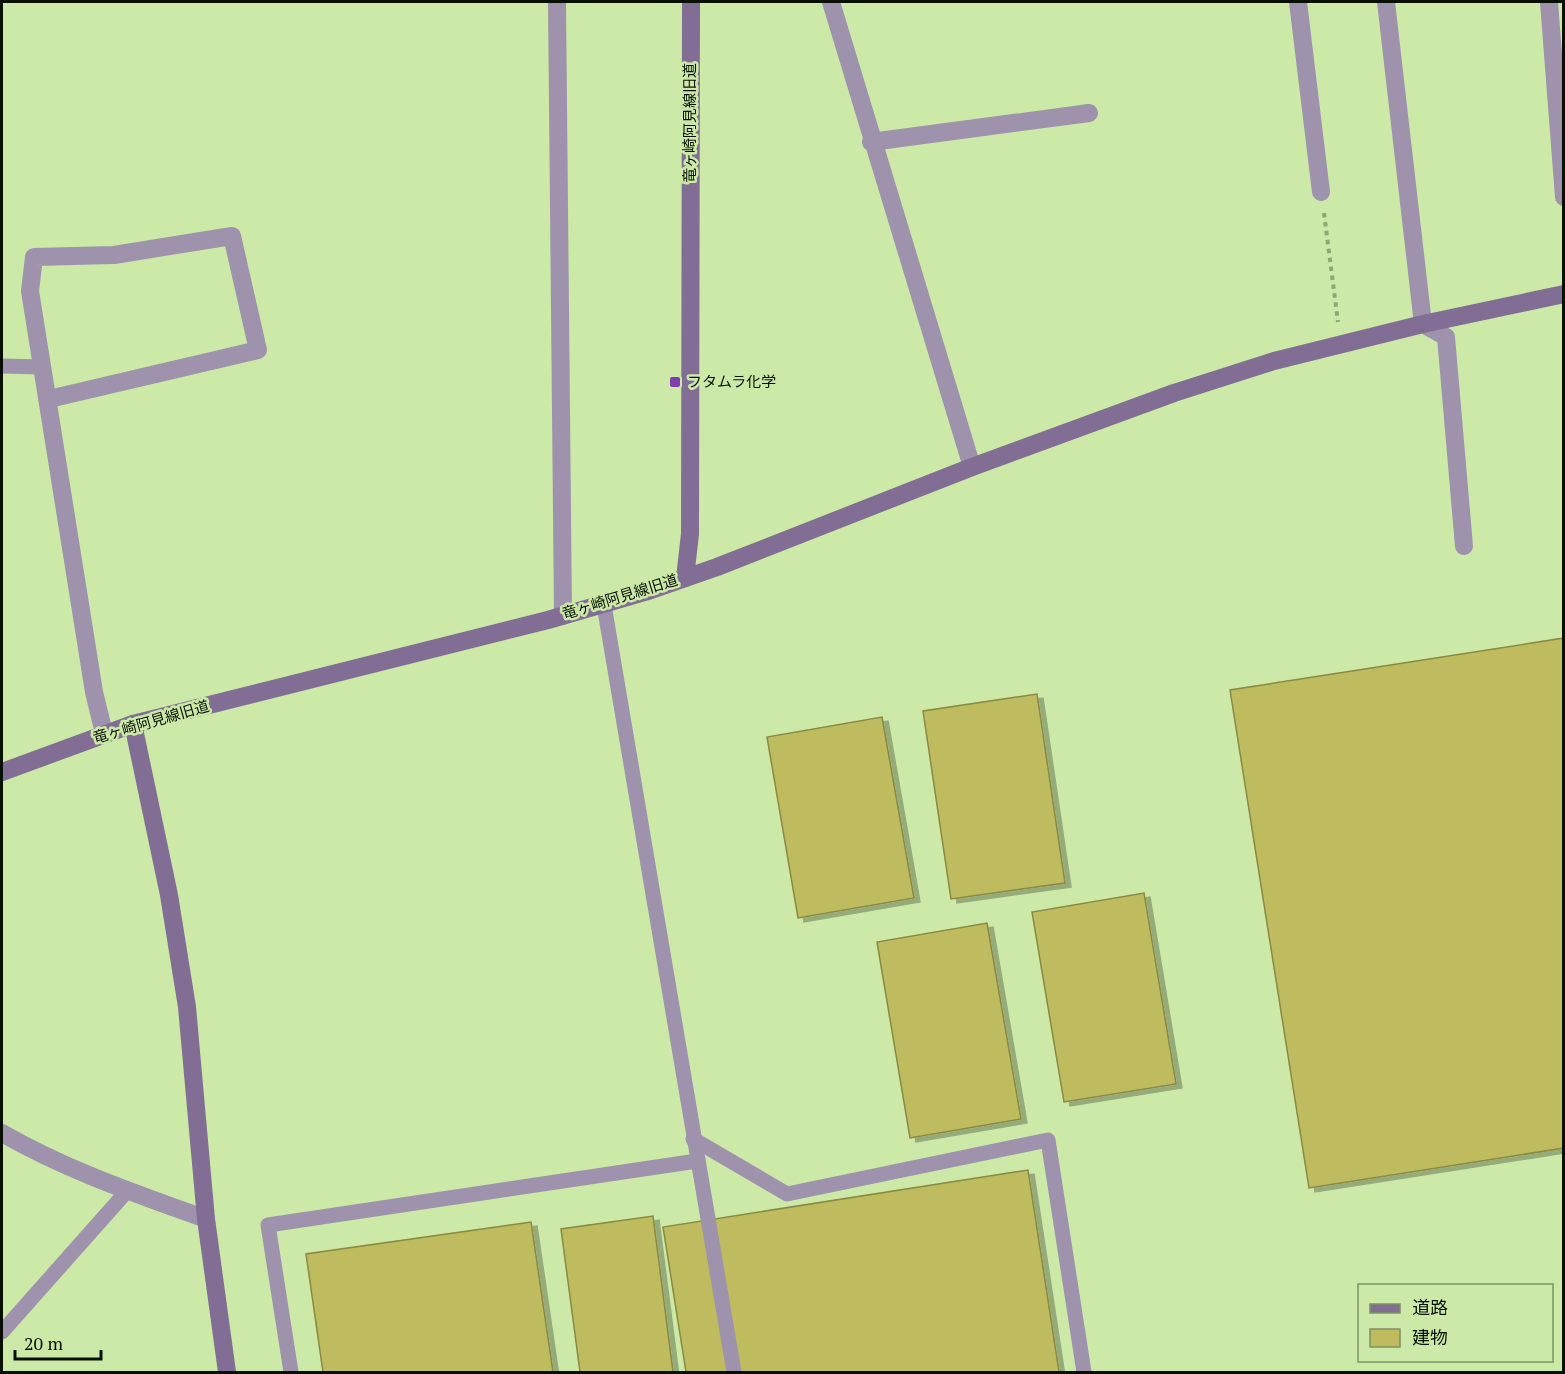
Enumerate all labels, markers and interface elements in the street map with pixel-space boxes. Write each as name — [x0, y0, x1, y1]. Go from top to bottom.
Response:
street label: 竜ヶ崎阿見線旧道 — [679, 63, 699, 183]
place label: フタムラ化学 — [687, 371, 776, 391]
marker: フタムラ化学 — [668, 375, 682, 389]
street label: 竜ヶ崎阿見線旧道 — [559, 569, 680, 623]
street label: 竜ヶ崎阿見線旧道 — [90, 695, 211, 747]
legend — [1358, 1284, 1553, 1362]
text: 道路 — [1412, 1295, 1448, 1319]
scale bar — [15, 1323, 100, 1361]
text: 建物 — [1412, 1325, 1448, 1349]
text: 20 m — [24, 1331, 64, 1355]

